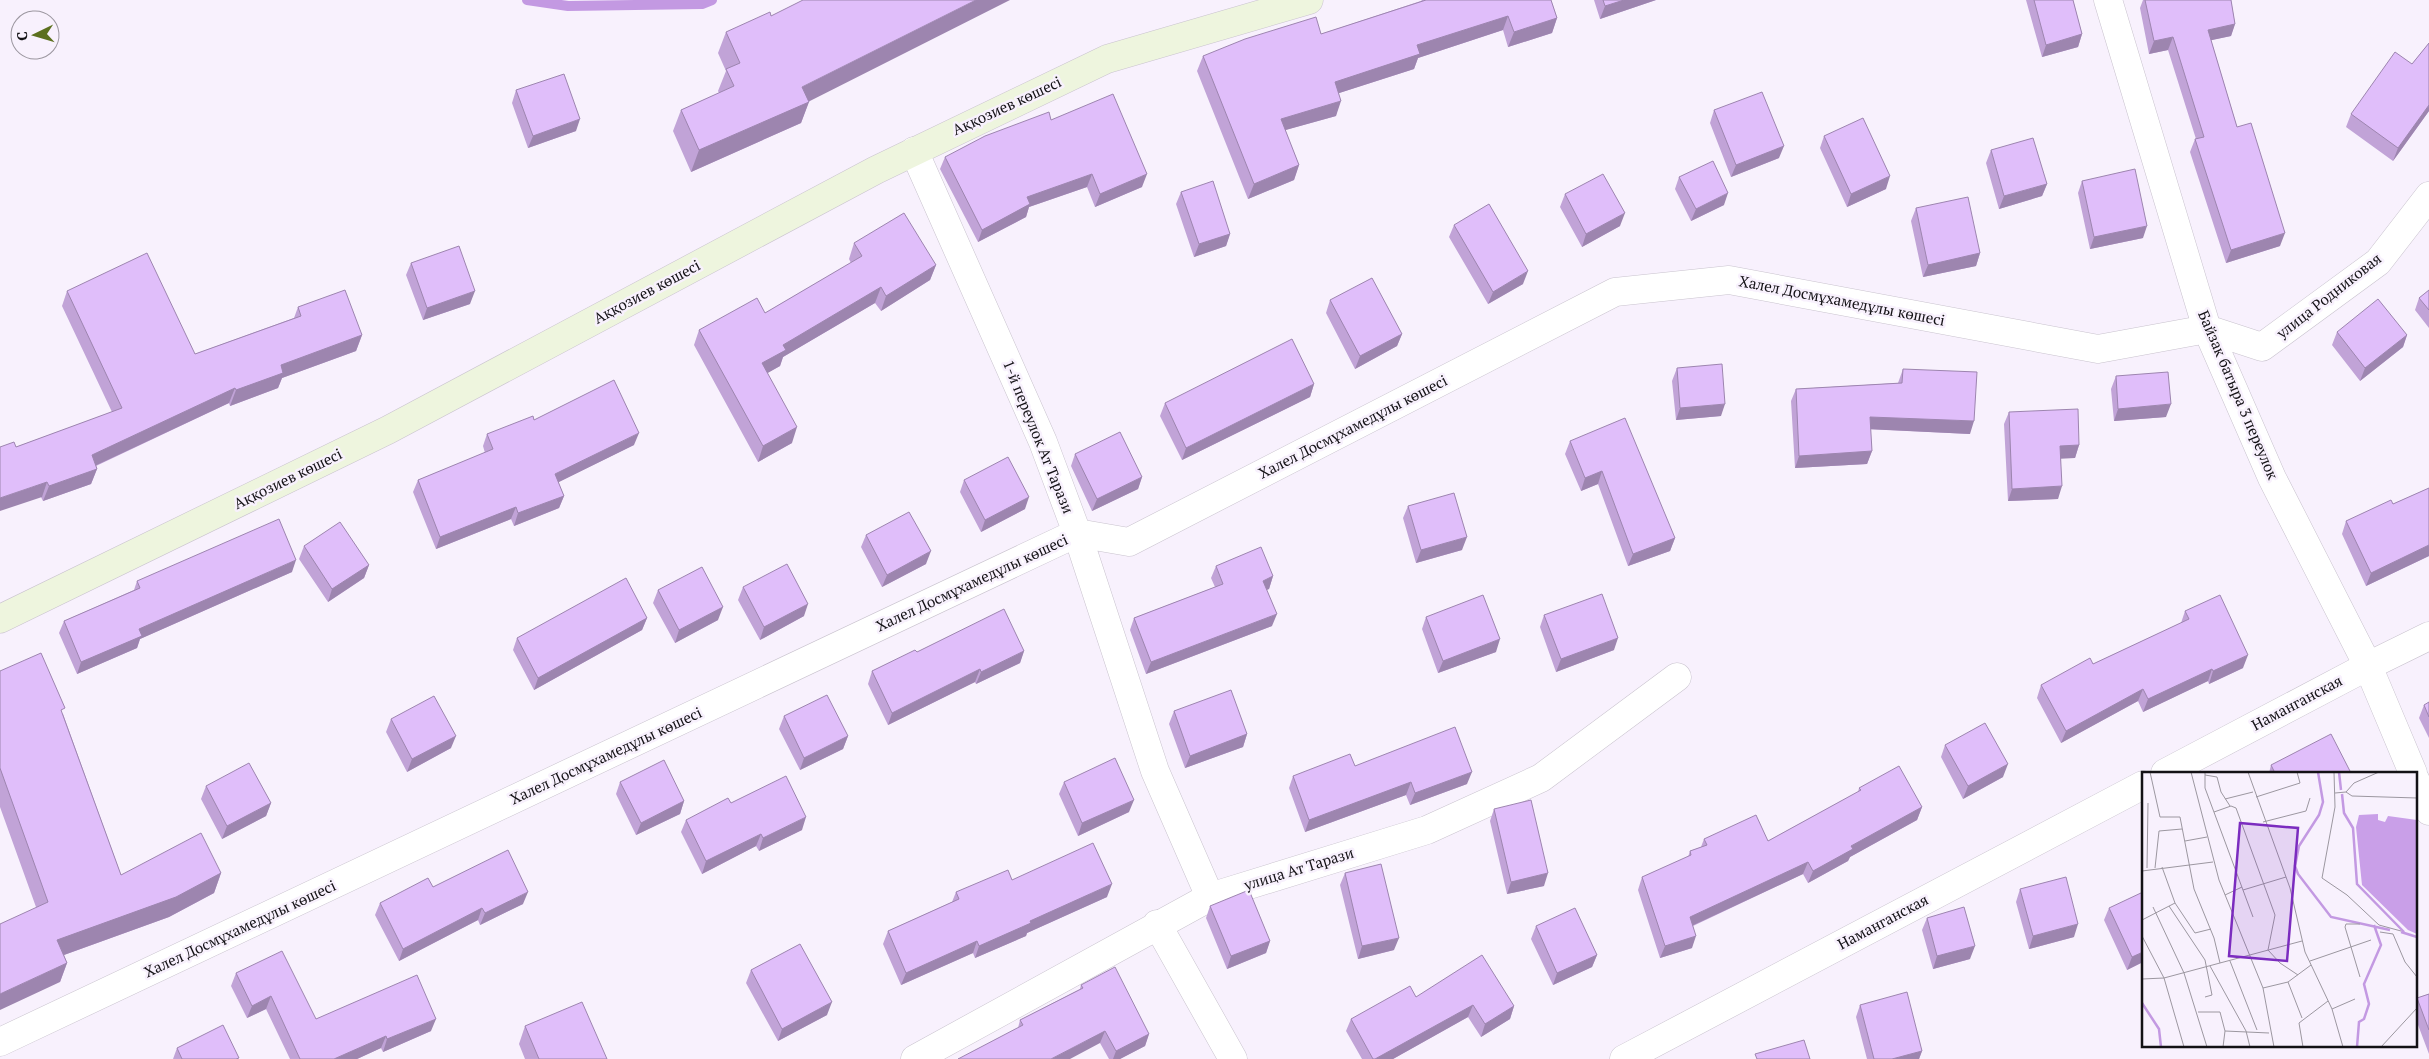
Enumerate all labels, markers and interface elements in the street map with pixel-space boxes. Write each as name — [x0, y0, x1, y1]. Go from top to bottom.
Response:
north arrow — [10, 10, 60, 60]
text: С — [12, 31, 31, 42]
street label: Аққозиев көшесі — [949, 71, 1064, 139]
street label: улица Родниковая — [2271, 248, 2385, 343]
street label: Аққозиев көшесі — [590, 255, 703, 328]
street label: Халел Досмұхамедұлы көшесі — [1738, 270, 1947, 330]
street label: Байзак батыра 3 переулок — [2194, 307, 2284, 483]
street label: 1-й переулок Ат Тарази — [999, 357, 1079, 516]
street label: Халел Досмұхамедұлы көшесі — [1255, 370, 1450, 483]
street label: Аққозиев көшесі — [230, 443, 345, 513]
street label: Халел Досмұхамедұлы көшесі — [872, 529, 1071, 635]
street label: Наманганская — [2248, 670, 2345, 734]
street label: Халел Досмұхамедұлы көшесі — [506, 702, 705, 808]
inset map — [2142, 772, 2416, 1046]
street label: улица Ат Тарази — [1240, 842, 1356, 895]
street label: Халел Досмұхамедұлы көшесі — [140, 875, 339, 981]
street label: Наманганская — [1834, 889, 1931, 953]

